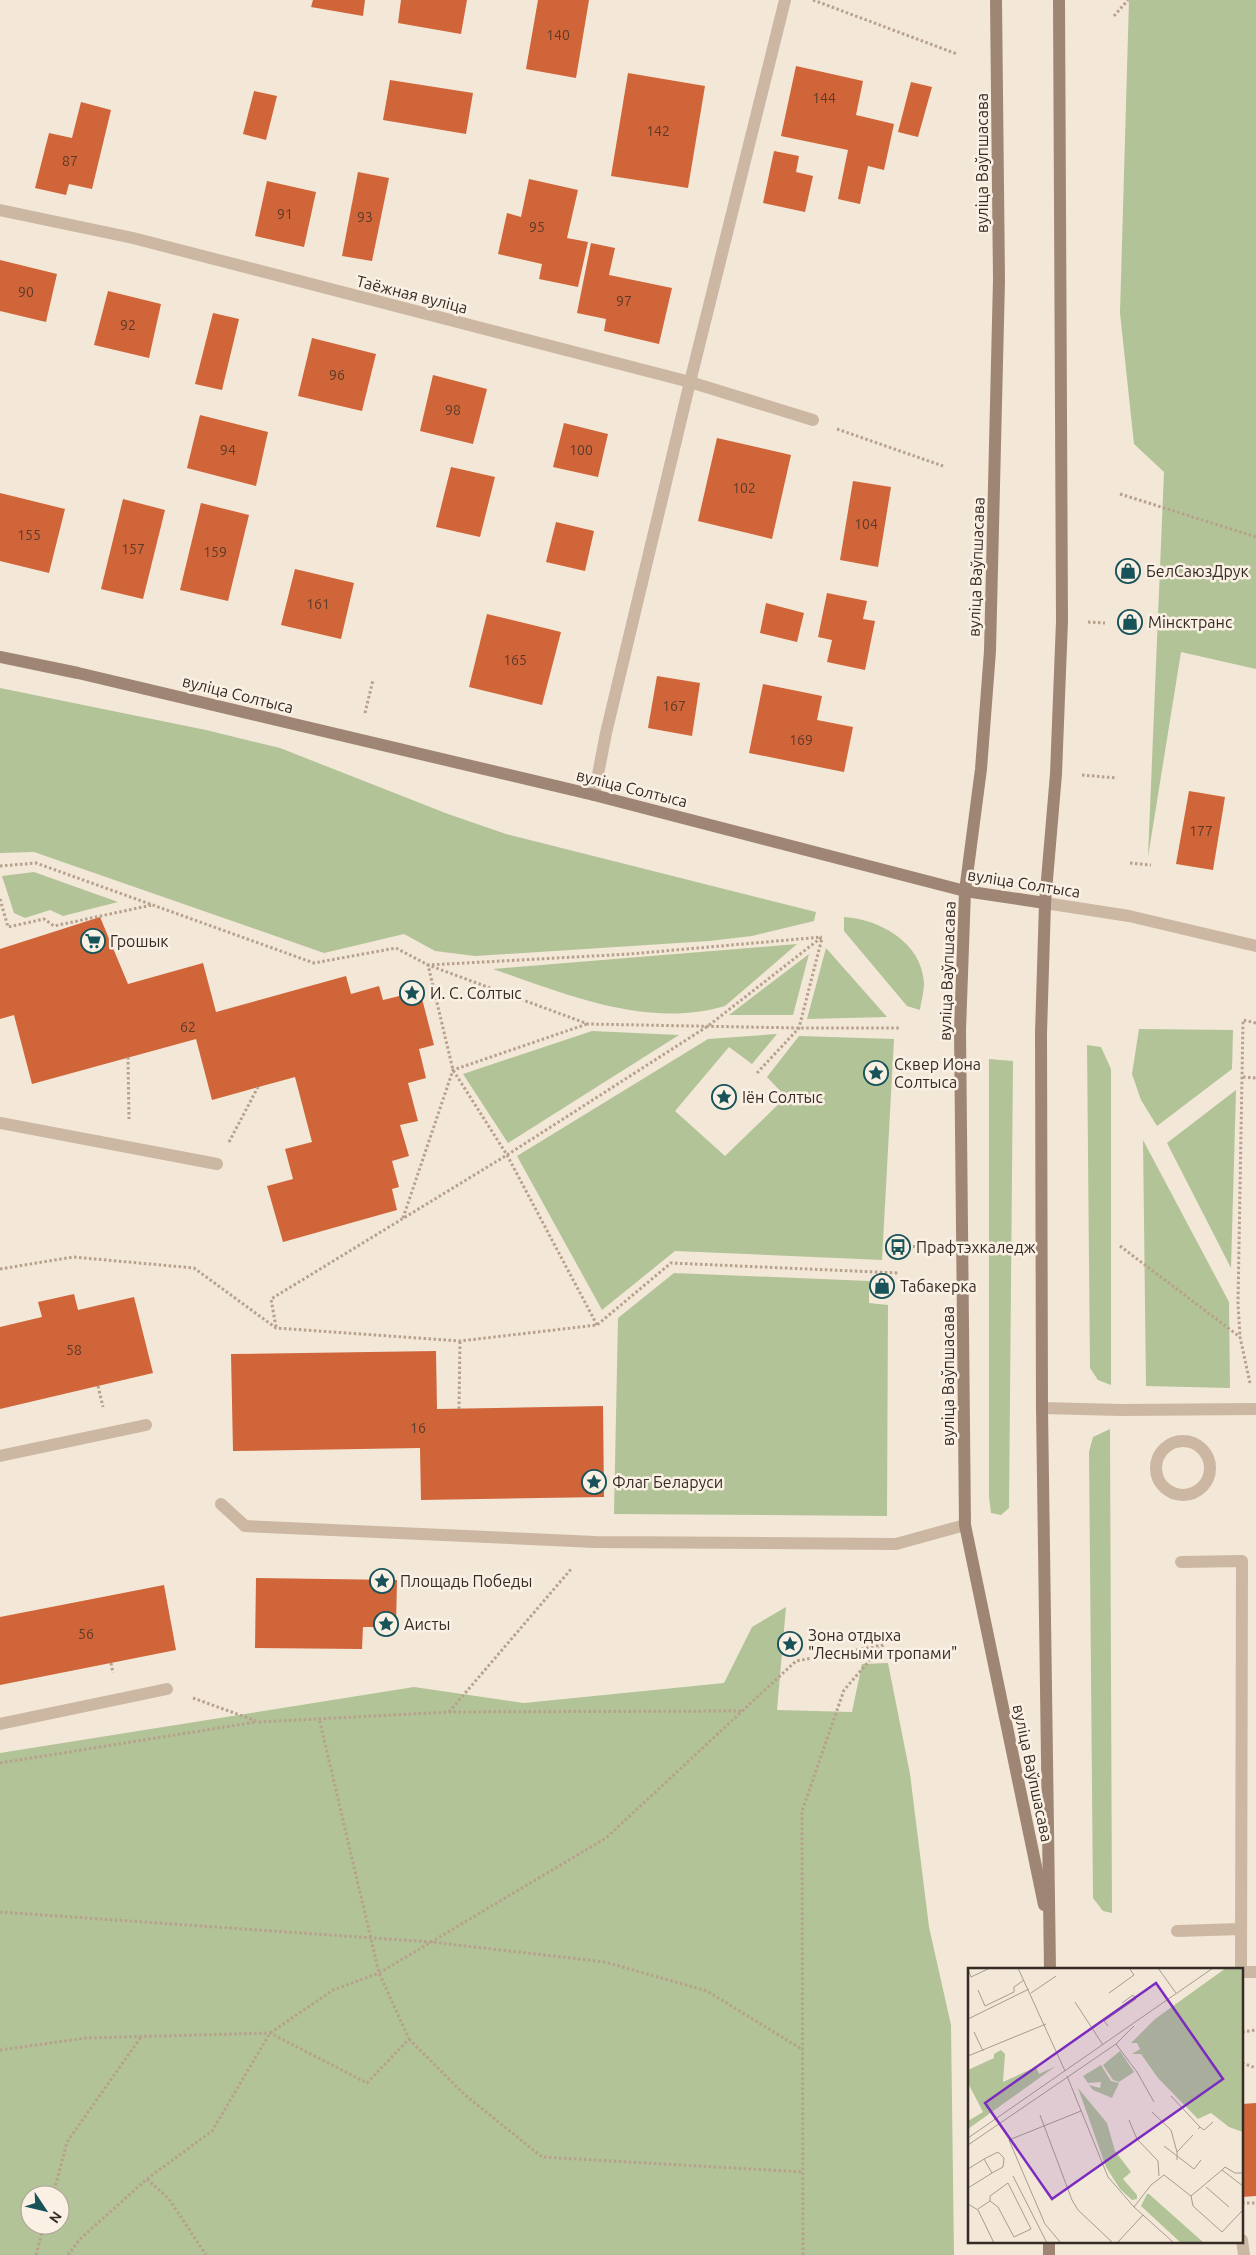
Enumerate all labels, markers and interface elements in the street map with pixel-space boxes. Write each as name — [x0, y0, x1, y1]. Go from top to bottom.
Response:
house number: 140 — [546, 27, 570, 43]
house number: 144 — [812, 90, 836, 106]
street label: вуліца Ваўпшасава — [973, 93, 991, 233]
house number: 142 — [646, 123, 670, 139]
house number: 87 — [62, 153, 78, 169]
house number: 91 — [277, 206, 293, 222]
house number: 93 — [357, 209, 373, 225]
house number: 95 — [529, 219, 545, 235]
street label: Таёжная вуліца — [354, 271, 470, 317]
house number: 90 — [18, 284, 34, 300]
house number: 97 — [616, 293, 632, 309]
house number: 92 — [120, 317, 136, 333]
house number: 96 — [329, 367, 345, 383]
house number: 98 — [445, 402, 461, 418]
house number: 94 — [220, 442, 236, 458]
house number: 100 — [569, 442, 593, 458]
house number: 102 — [732, 480, 756, 496]
street label: вуліца Ваўпшасава — [965, 497, 987, 637]
house number: 104 — [854, 516, 878, 532]
house number: 155 — [17, 527, 41, 543]
house number: 157 — [121, 541, 145, 557]
house number: 159 — [203, 544, 227, 560]
shop icon: БелСаюзДрук — [1115, 558, 1141, 584]
place label: БелСаюзДрук — [1146, 562, 1249, 580]
house number: 161 — [306, 596, 330, 612]
shop icon: Мінсктранс — [1117, 609, 1143, 635]
place label: Мінсктранс — [1148, 613, 1233, 631]
house number: 165 — [503, 652, 527, 668]
street label: вуліца Солтыса — [181, 671, 295, 717]
house number: 167 — [662, 698, 686, 714]
house number: 169 — [789, 732, 813, 748]
street label: вуліца Солтыса — [575, 765, 689, 811]
house number: 177 — [1189, 823, 1213, 839]
street label: вуліца Солтыса — [966, 865, 1082, 901]
street label: вуліца Ваўпшасава — [936, 901, 958, 1041]
supermarket icon: Грошык — [80, 928, 106, 954]
place label: Грошык — [110, 932, 169, 950]
place icon: И. С. Солтыс — [399, 980, 425, 1006]
place label: И. С. Солтыс — [430, 984, 522, 1002]
house number: 62 — [180, 1019, 196, 1035]
place label: Сквер Иона Солтыса — [894, 1055, 981, 1091]
place icon: Сквер Иона Солтыса — [863, 1060, 889, 1086]
place icon: Іён Солтыс — [711, 1084, 737, 1110]
place label: Іён Солтыс — [742, 1088, 823, 1106]
bus stop icon: Прафтэхкаледж — [885, 1234, 911, 1260]
place label: Прафтэхкаледж — [916, 1238, 1036, 1256]
shop icon: Табакерка — [869, 1273, 895, 1299]
place label: Табакерка — [900, 1277, 977, 1295]
street label: вуліца Ваўпшасава — [939, 1306, 957, 1446]
house number: 58 — [66, 1342, 82, 1358]
house number: 16 — [410, 1420, 426, 1436]
place icon: Флаг Беларуси — [581, 1469, 607, 1495]
place label: Флаг Беларуси — [612, 1473, 723, 1491]
place icon: Площадь Победы — [369, 1568, 395, 1594]
place label: Площадь Победы — [400, 1572, 532, 1590]
place icon: Аисты — [373, 1611, 399, 1637]
place label: Аисты — [404, 1615, 451, 1633]
house number: 56 — [78, 1626, 94, 1642]
place label: Зона отдыха "Лесными тропами" — [808, 1626, 958, 1662]
place icon: Зона отдыха "Лесными тропами" — [777, 1631, 803, 1657]
street label: вуліца Ваўпшасава — [1010, 1703, 1056, 1843]
inset map — [968, 1968, 1244, 2242]
north arrow — [20, 2185, 70, 2235]
text: N — [46, 2209, 65, 2226]

